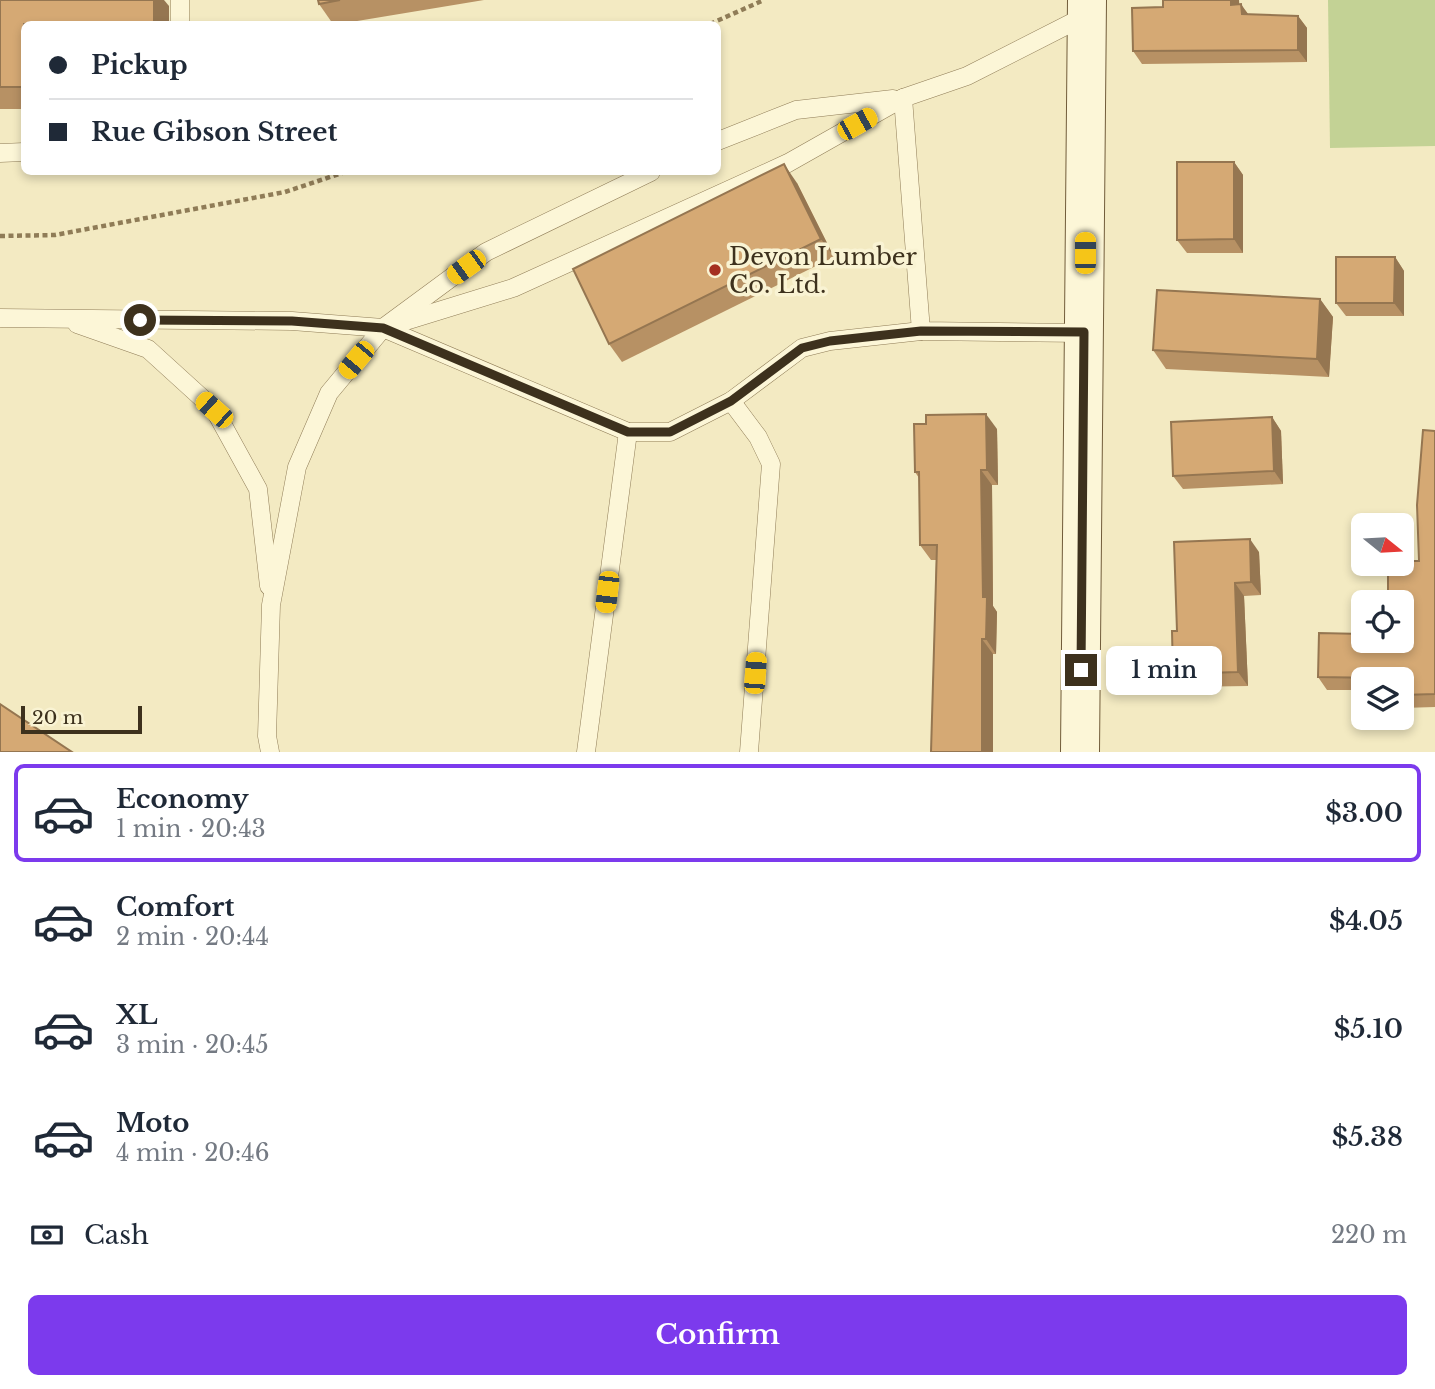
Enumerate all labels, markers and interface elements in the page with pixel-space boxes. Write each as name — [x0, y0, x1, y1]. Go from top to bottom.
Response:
text: Pickup — [91, 49, 188, 81]
car — [834, 105, 881, 143]
text: Rue Gibson Street — [91, 116, 337, 148]
car — [1075, 232, 1096, 274]
place label: Devon Lumber Co. Ltd. — [729, 242, 918, 299]
car — [443, 246, 490, 288]
marker: Devon Lumber Co. Ltd. — [707, 262, 723, 278]
route start — [124, 304, 156, 336]
car — [335, 337, 378, 383]
car — [192, 388, 237, 432]
north arrow — [1351, 513, 1414, 576]
map controls — [1351, 513, 1414, 730]
car — [595, 570, 620, 614]
button: locate — [1351, 590, 1414, 653]
callout: 1 min — [1106, 646, 1221, 694]
car — [744, 651, 767, 695]
route end — [1065, 654, 1097, 686]
text: 1 min — [1131, 656, 1197, 684]
button: layers — [1351, 667, 1414, 730]
scale bar — [21, 703, 142, 735]
text: 20 m — [32, 706, 83, 729]
icon: car — [32, 782, 95, 845]
text: Economy — [116, 783, 249, 815]
text: $3.00 — [1325, 797, 1403, 829]
text: 1 min · 20:43 — [116, 815, 266, 843]
icon: car — [32, 890, 95, 953]
text: Comfort — [116, 891, 234, 923]
text: $4.05 — [1329, 905, 1403, 937]
text: 2 min · 20:44 — [116, 923, 269, 951]
icon: car — [32, 998, 95, 1061]
text: XL — [116, 999, 158, 1031]
text: $5.10 — [1334, 1013, 1403, 1045]
text: 3 min · 20:45 — [116, 1031, 269, 1059]
icon: car — [32, 1106, 95, 1169]
text: Moto — [116, 1107, 189, 1139]
text: $5.38 — [1332, 1121, 1403, 1153]
text: 4 min · 20:46 — [116, 1139, 270, 1167]
icon: cash — [28, 1216, 66, 1254]
text: Cash — [84, 1219, 149, 1251]
text: 220 m — [1331, 1221, 1407, 1249]
button: Confirm — [28, 1295, 1407, 1375]

